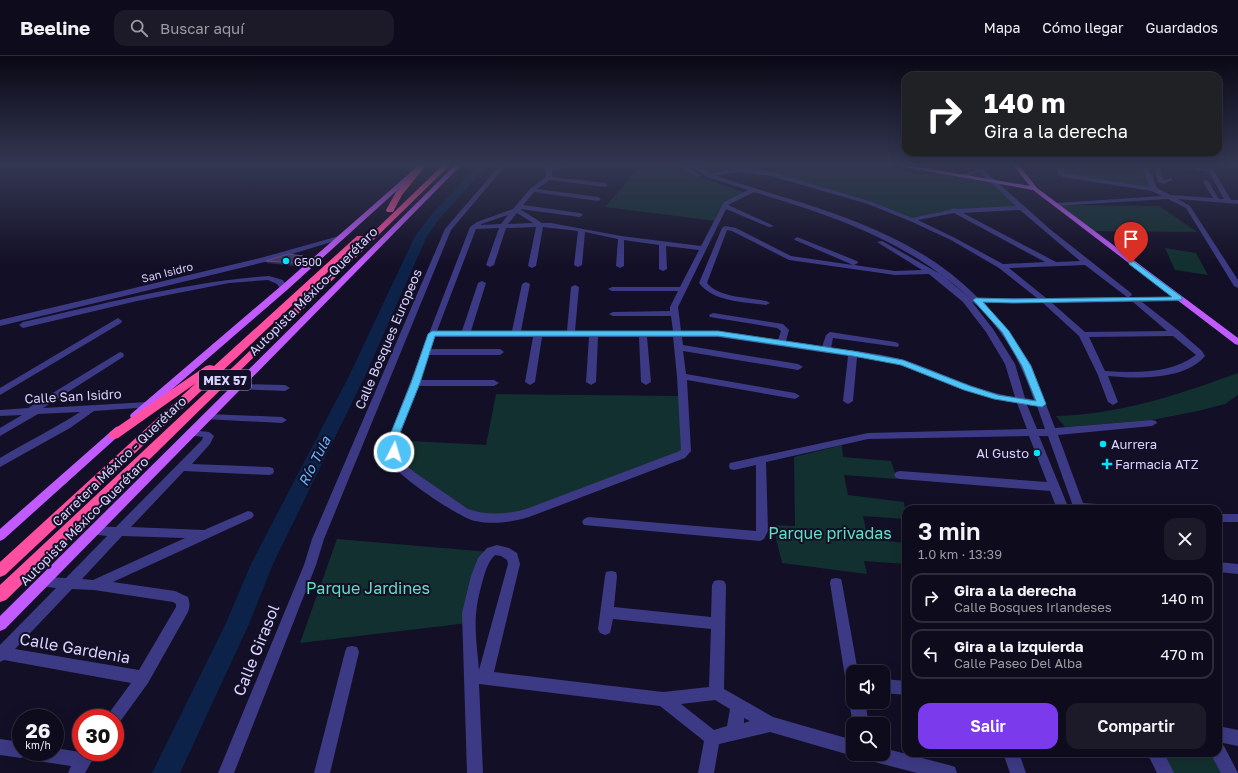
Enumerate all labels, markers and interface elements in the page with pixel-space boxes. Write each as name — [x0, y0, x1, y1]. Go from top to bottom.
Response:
search box — [114, 10, 394, 46]
text: Beeline — [20, 16, 90, 39]
icon: search — [128, 17, 150, 39]
text: Buscar aquí — [160, 19, 244, 37]
text: Mapa — [984, 19, 1020, 36]
text: Cómo llegar — [1042, 19, 1123, 36]
text: Guardados — [1145, 19, 1218, 36]
text: 140 m — [984, 86, 1066, 119]
icon: right — [918, 88, 970, 140]
text: Gira a la derecha — [984, 120, 1128, 142]
pin — [1114, 222, 1148, 263]
street label: Autopista México-Querétaro — [245, 223, 381, 359]
icon: arrive — [1120, 228, 1142, 250]
place label: G500 — [294, 255, 322, 268]
marker: G500 — [281, 256, 291, 266]
street label: San Isidro — [140, 259, 194, 285]
street label: Calle Bosques Europeos — [351, 266, 425, 412]
road number: MEX 57 — [199, 370, 251, 390]
street label: Calle San Isidro — [24, 385, 122, 407]
street label: Carretera México - Querétaro — [49, 393, 190, 529]
position arrow — [373, 431, 415, 473]
water label: Río Tula — [294, 432, 334, 489]
place label: Aurrera — [1111, 436, 1157, 452]
marker: Aurrera — [1098, 439, 1108, 449]
place label: Al Gusto — [976, 445, 1029, 461]
marker: Al Gusto — [1032, 448, 1042, 458]
street label: Autopista México-Querétaro — [16, 453, 152, 589]
place label: Farmacia ATZ — [1115, 456, 1199, 472]
marker: Farmacia ATZ — [1102, 459, 1112, 469]
text: 3 min — [918, 516, 981, 545]
button: close — [1164, 518, 1206, 560]
park label: Parque privadas — [768, 523, 892, 543]
text: 1.0 km · 13:39 — [918, 546, 1002, 562]
park label: Parque Jardines — [306, 578, 430, 598]
text: Gira a la derecha — [954, 581, 1076, 599]
icon: right — [920, 587, 942, 609]
text: 140 m — [1161, 589, 1204, 607]
text: Calle Bosques Irlandeses — [954, 599, 1112, 615]
street label: Calle Girasol — [229, 601, 283, 699]
street label: Calle Gardenia — [18, 628, 132, 668]
text: Gira a la izquierda — [954, 637, 1084, 655]
icon: left — [920, 643, 942, 665]
text: 470 m — [1161, 645, 1204, 663]
text: Calle Paseo Del Alba — [954, 655, 1082, 671]
map controls — [846, 665, 890, 761]
button: sound — [846, 665, 890, 709]
button: Salir — [918, 703, 1058, 749]
button: Compartir — [1066, 703, 1206, 749]
speed limit sign: 30 — [72, 709, 124, 761]
button: search — [846, 717, 890, 761]
text: 26 — [26, 718, 50, 742]
text: km/h — [25, 739, 51, 751]

